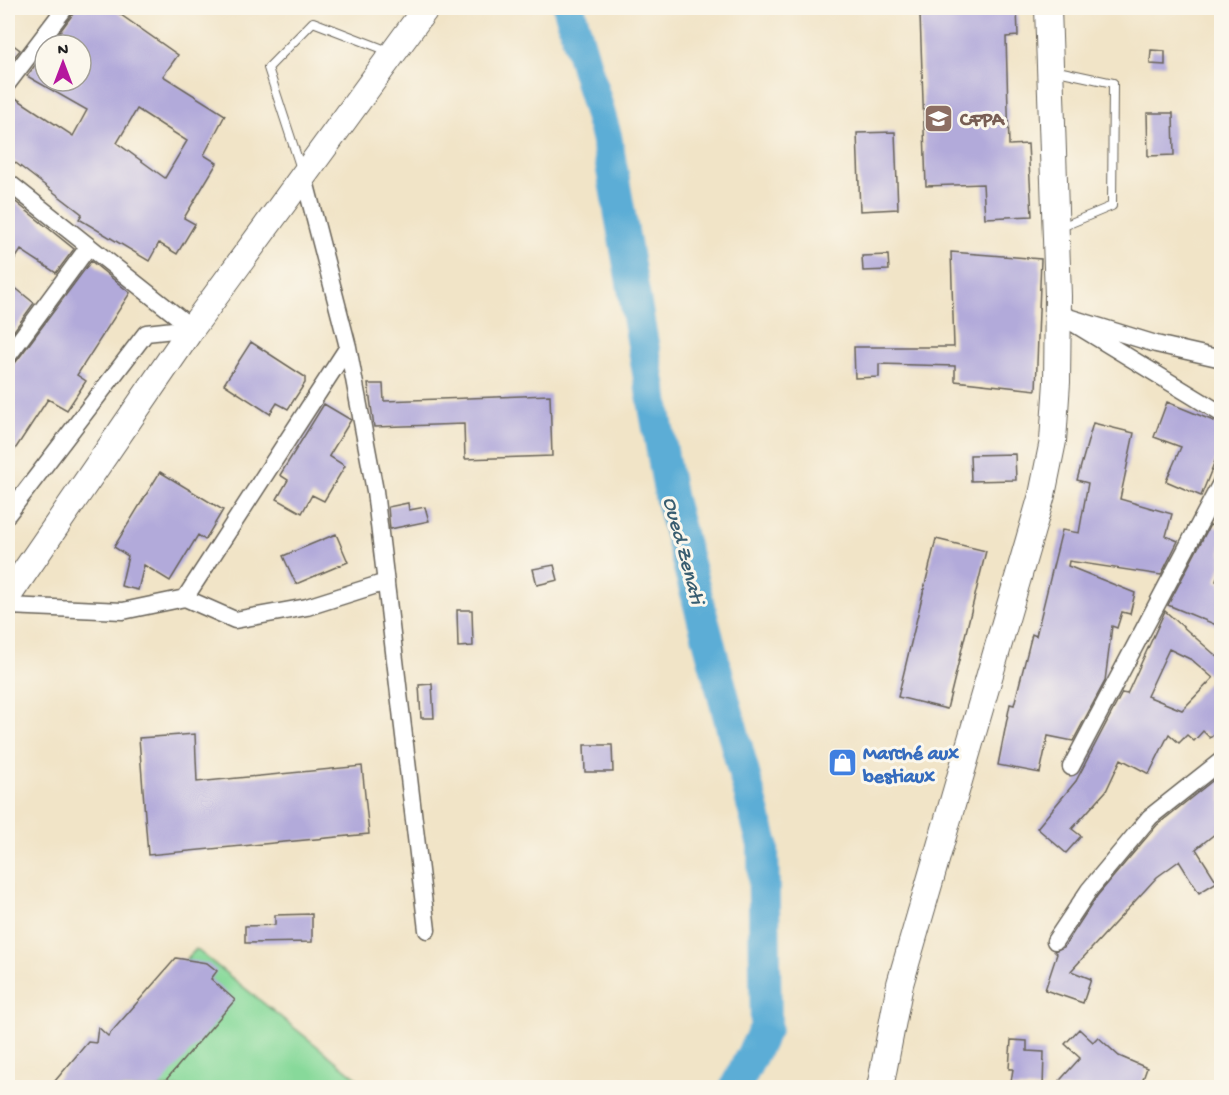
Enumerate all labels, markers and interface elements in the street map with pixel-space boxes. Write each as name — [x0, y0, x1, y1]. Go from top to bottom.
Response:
north arrow — [33, 33, 93, 93]
text: N — [58, 42, 69, 61]
school or university icon: CFPA — [923, 102, 955, 134]
place label: CFPA — [959, 110, 1006, 133]
water label: Oued Zenati — [655, 495, 709, 610]
place label: Marché aux bestiaux — [862, 744, 959, 790]
shop icon: Marché aux bestiaux — [826, 747, 858, 779]

